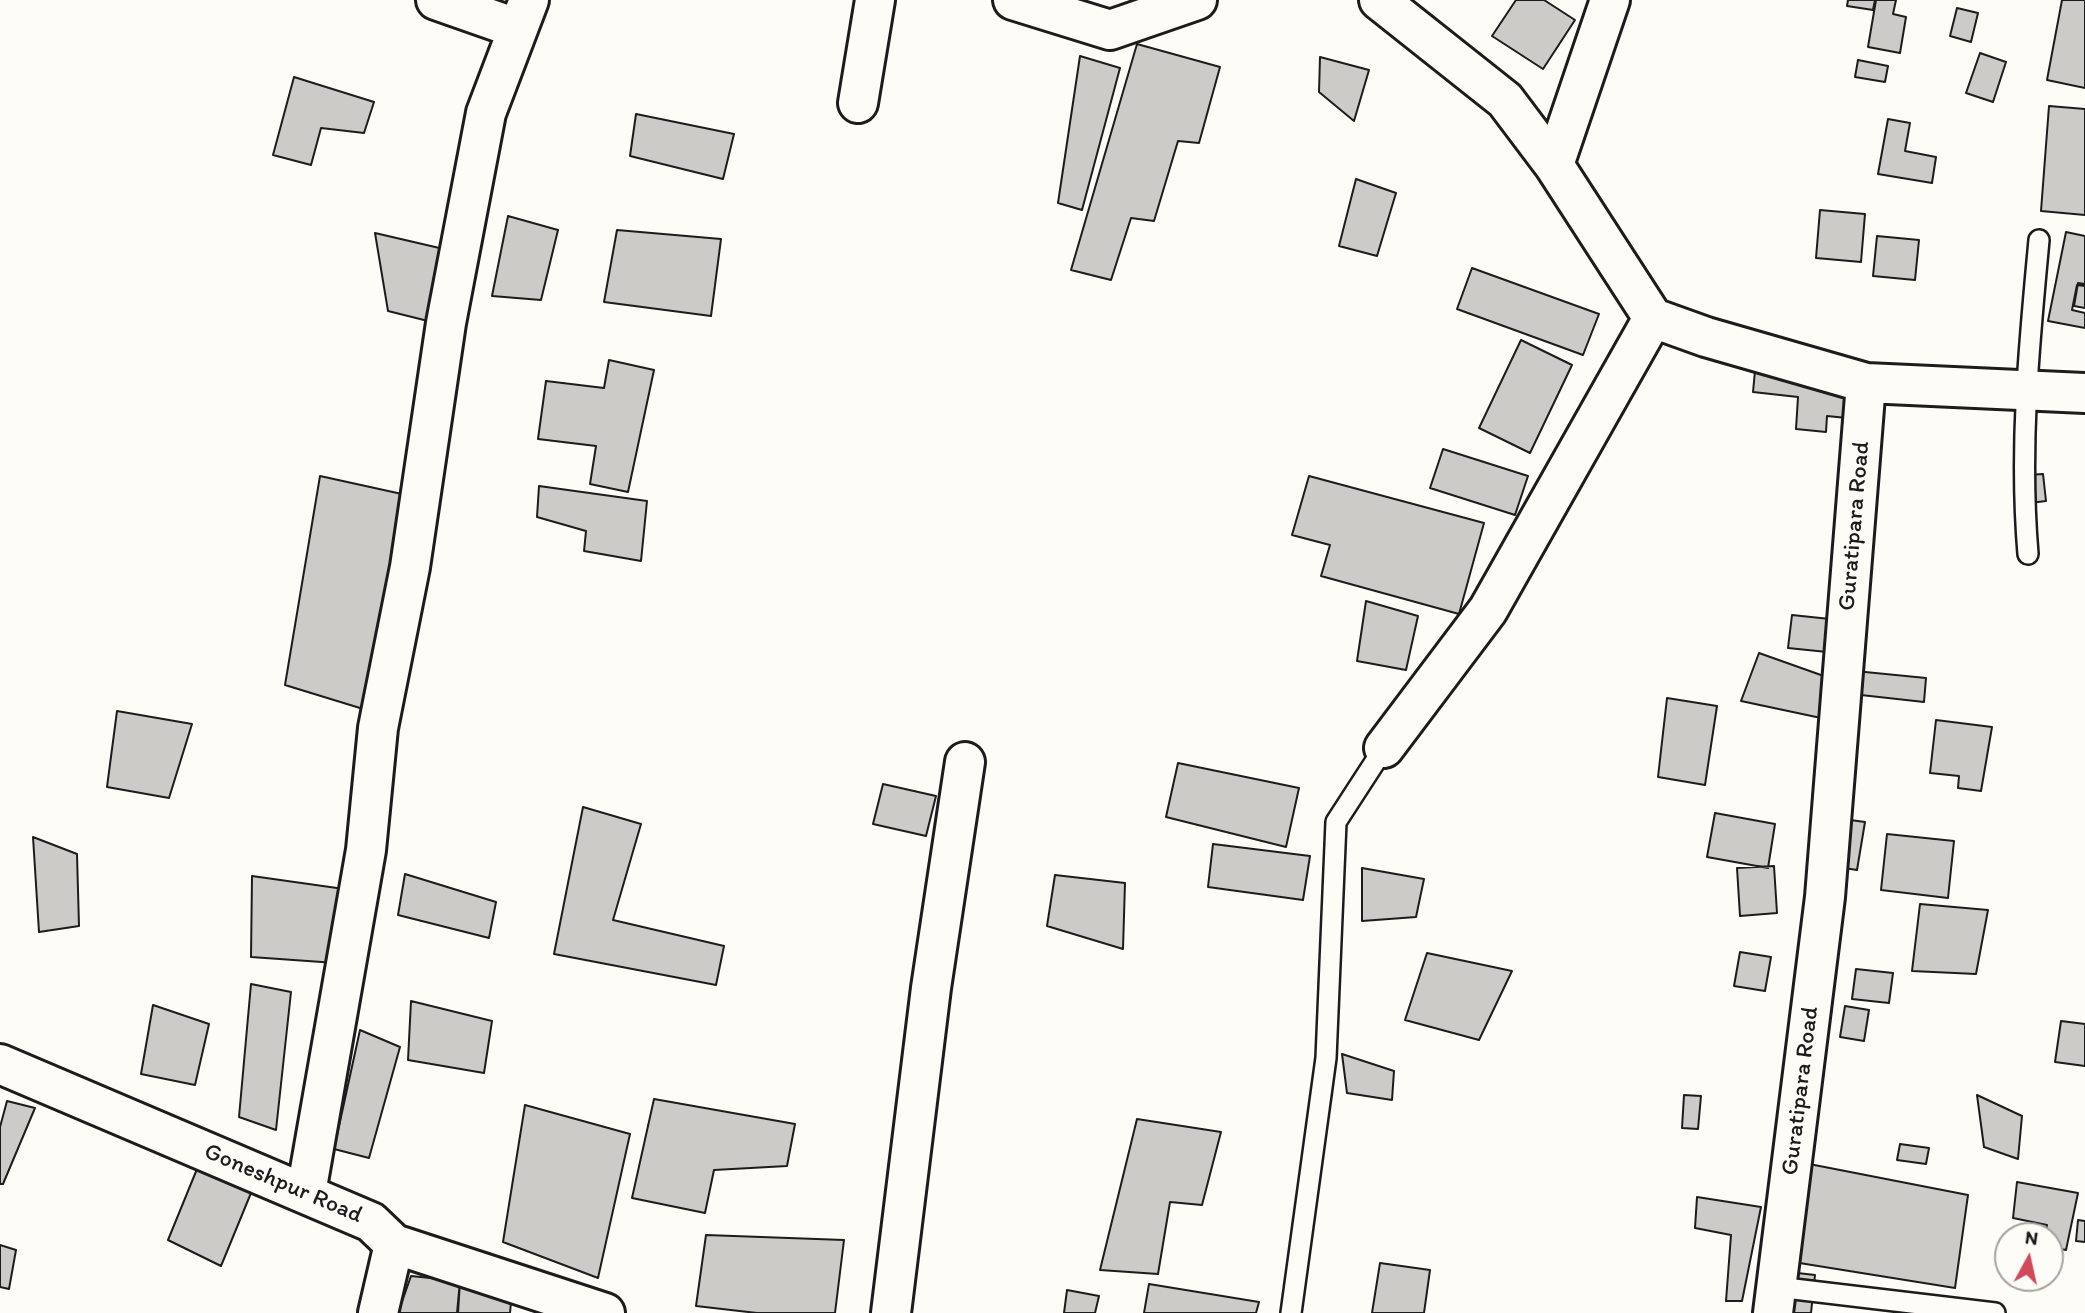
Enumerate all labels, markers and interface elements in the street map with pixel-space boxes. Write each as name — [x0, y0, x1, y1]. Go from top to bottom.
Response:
street label: Guratipara Road — [1833, 440, 1877, 612]
street label: Guratipara Road — [1776, 1005, 1826, 1177]
street label: Goneshpur Road — [199, 1138, 367, 1230]
north arrow — [1994, 1222, 2064, 1292]
text: N — [2024, 1225, 2040, 1250]

